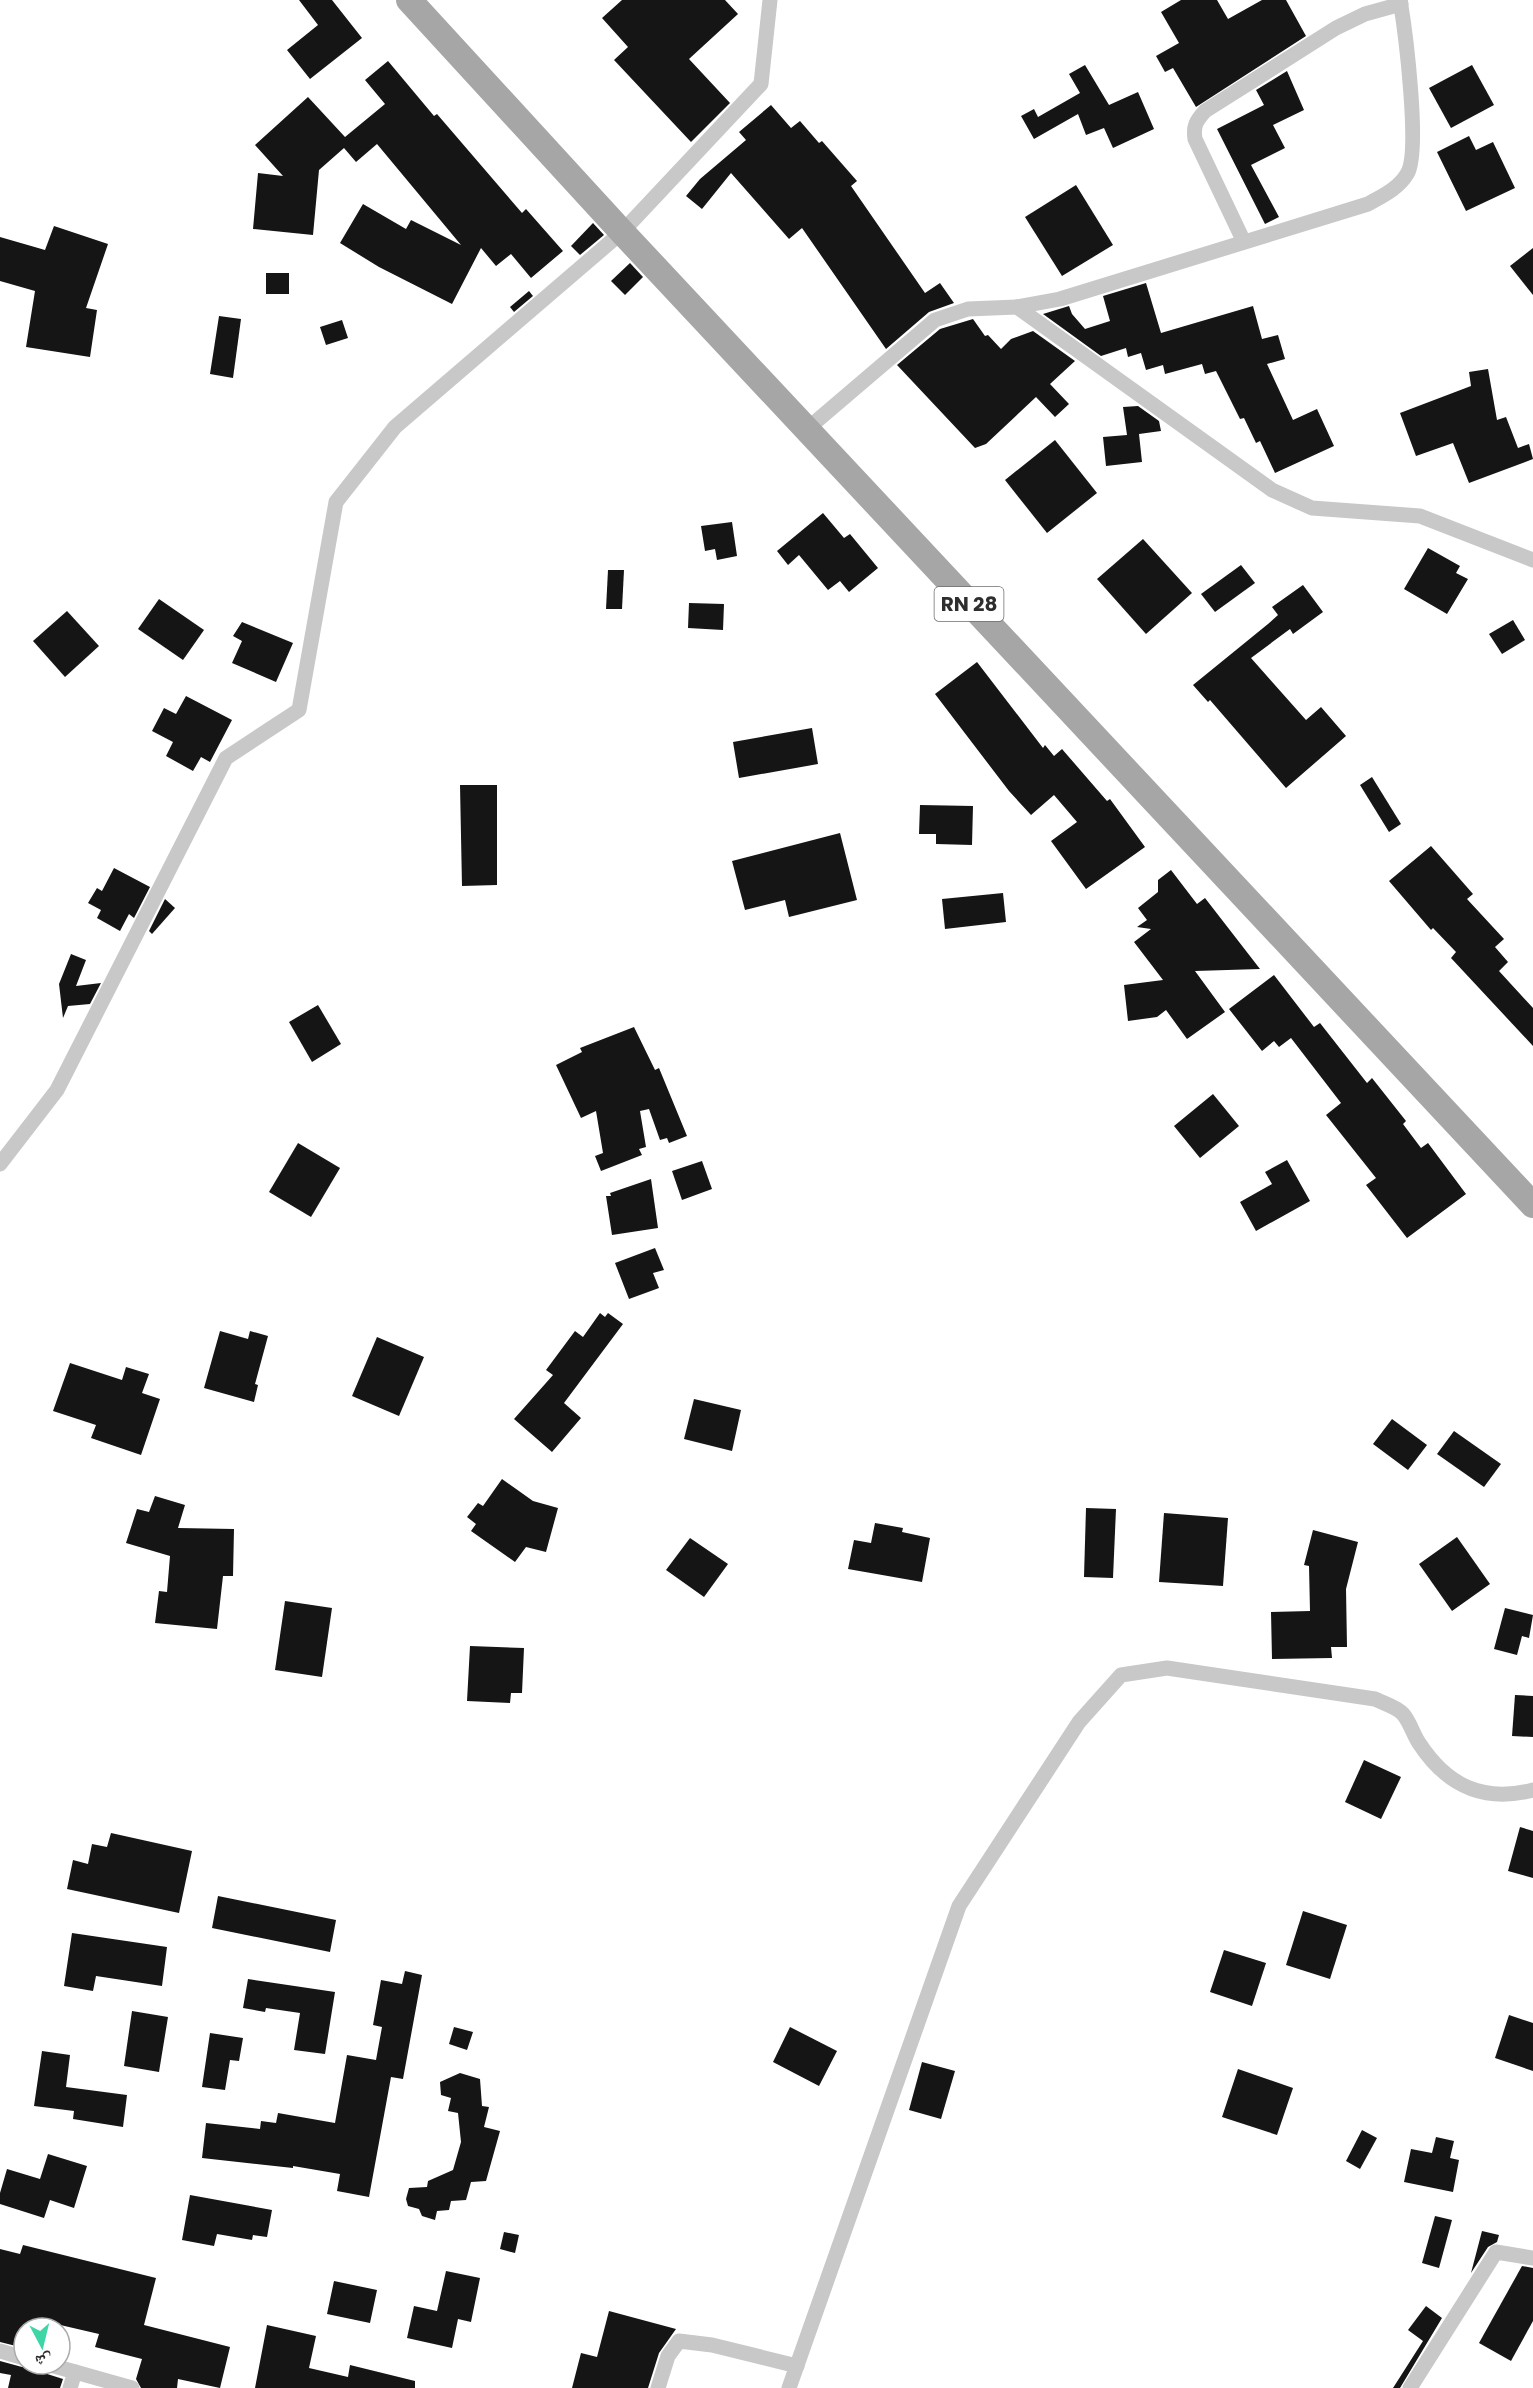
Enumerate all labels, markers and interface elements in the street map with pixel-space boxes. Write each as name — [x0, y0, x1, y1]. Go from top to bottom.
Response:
road number: RN 28 — [934, 587, 1004, 621]
north arrow — [12, 2316, 72, 2376]
text: ش — [34, 2348, 54, 2373]

